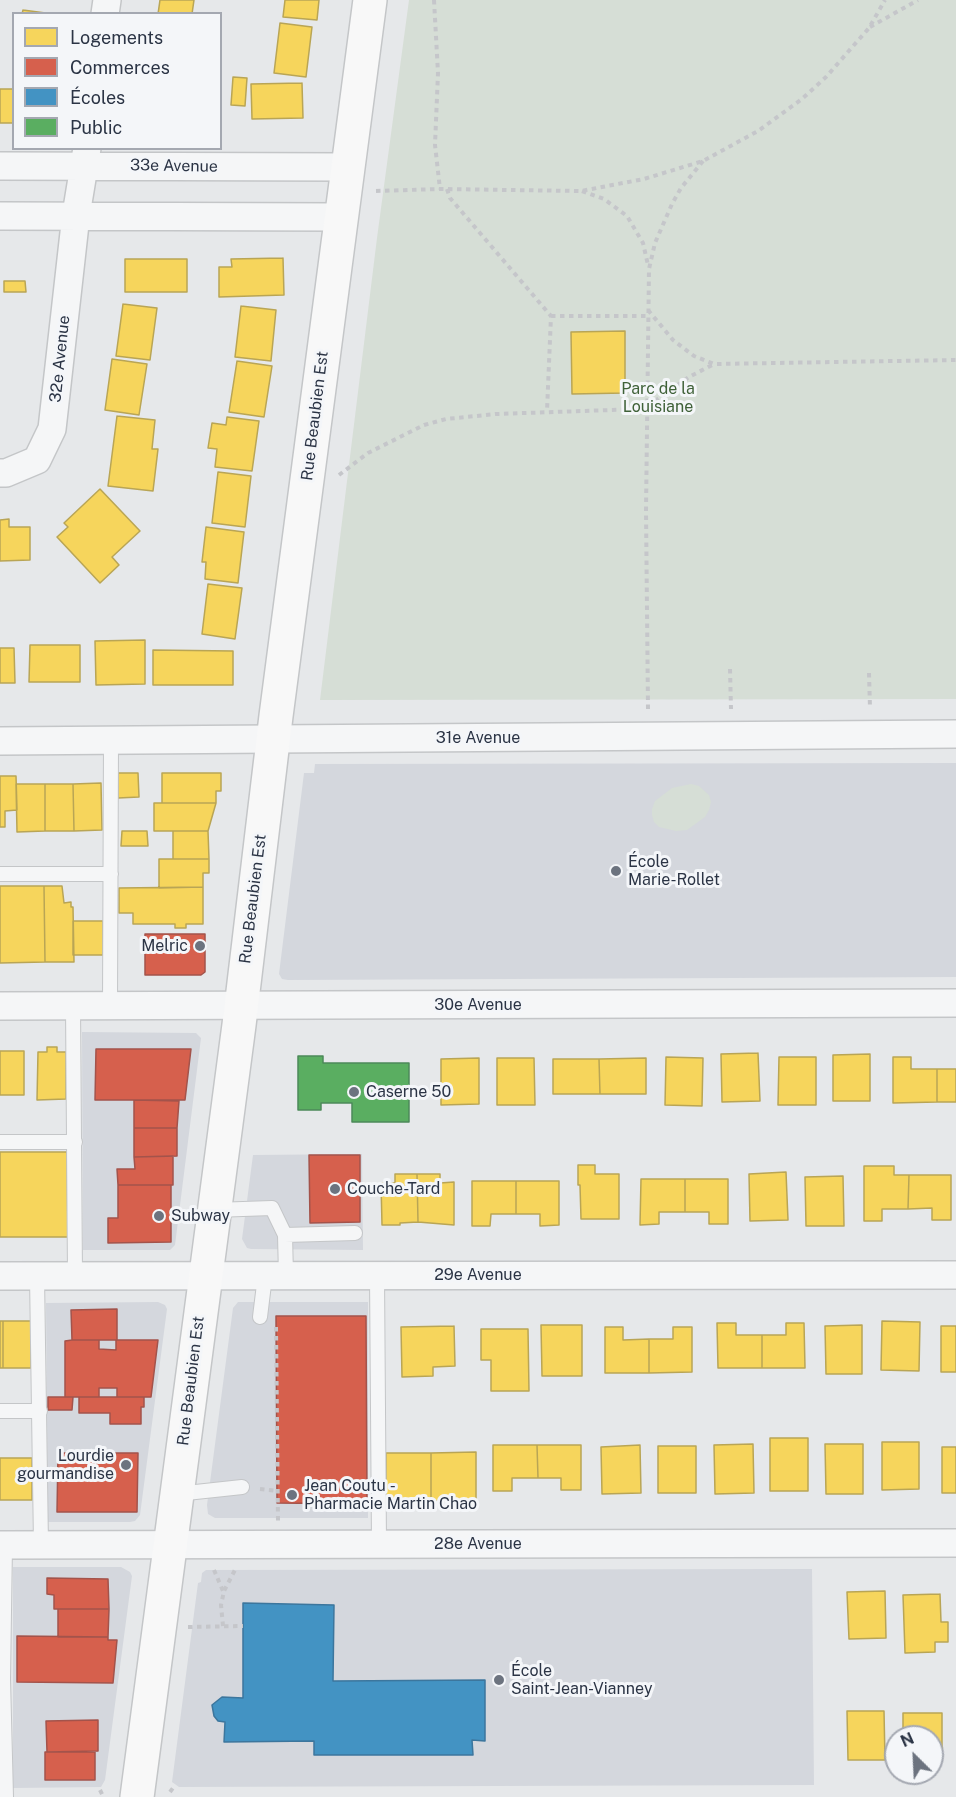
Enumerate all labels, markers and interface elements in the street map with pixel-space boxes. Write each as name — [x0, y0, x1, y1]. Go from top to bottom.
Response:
legend — [12, 12, 222, 150]
text: Logements — [70, 27, 163, 48]
text: Commerces — [70, 57, 170, 78]
text: Écoles — [70, 87, 125, 108]
text: Public — [70, 117, 122, 138]
street label: 33e Avenue — [130, 156, 218, 176]
street label: 32e Avenue — [46, 314, 74, 404]
street label: Rue Beaubien Est — [298, 350, 332, 482]
park label: Parc de la Louisiane — [621, 379, 695, 417]
street label: 31e Avenue — [436, 728, 520, 748]
street label: Rue Beaubien Est — [236, 833, 270, 965]
place label: École Marie-Rollet — [628, 852, 720, 890]
marker: École Marie-Rollet — [609, 864, 623, 878]
place label: Melric — [141, 936, 188, 956]
marker: Melric — [193, 939, 207, 953]
street label: 30e Avenue — [434, 995, 522, 1015]
place label: Caserne 50 — [366, 1082, 451, 1102]
marker: Caserne 50 — [347, 1085, 361, 1099]
place label: Couche-Tard — [347, 1179, 440, 1199]
marker: Couche-Tard — [328, 1182, 342, 1196]
place label: Subway — [171, 1206, 230, 1226]
marker: Subway — [152, 1209, 166, 1223]
street label: 29e Avenue — [434, 1265, 522, 1285]
street label: Rue Beaubien Est — [174, 1315, 208, 1447]
place label: Lourdie gourmandise — [17, 1446, 114, 1484]
marker: Lourdie gourmandise — [119, 1458, 133, 1472]
place label: Jean Coutu - Pharmacie Martin Chao — [304, 1476, 477, 1514]
marker: Jean Coutu - Pharmacie Martin Chao — [285, 1488, 299, 1502]
street label: 28e Avenue — [434, 1534, 522, 1554]
place label: École Saint-Jean-Vianney — [511, 1661, 652, 1699]
marker: École Saint-Jean-Vianney — [492, 1673, 506, 1687]
north arrow — [884, 1725, 944, 1785]
text: N — [898, 1729, 917, 1751]

